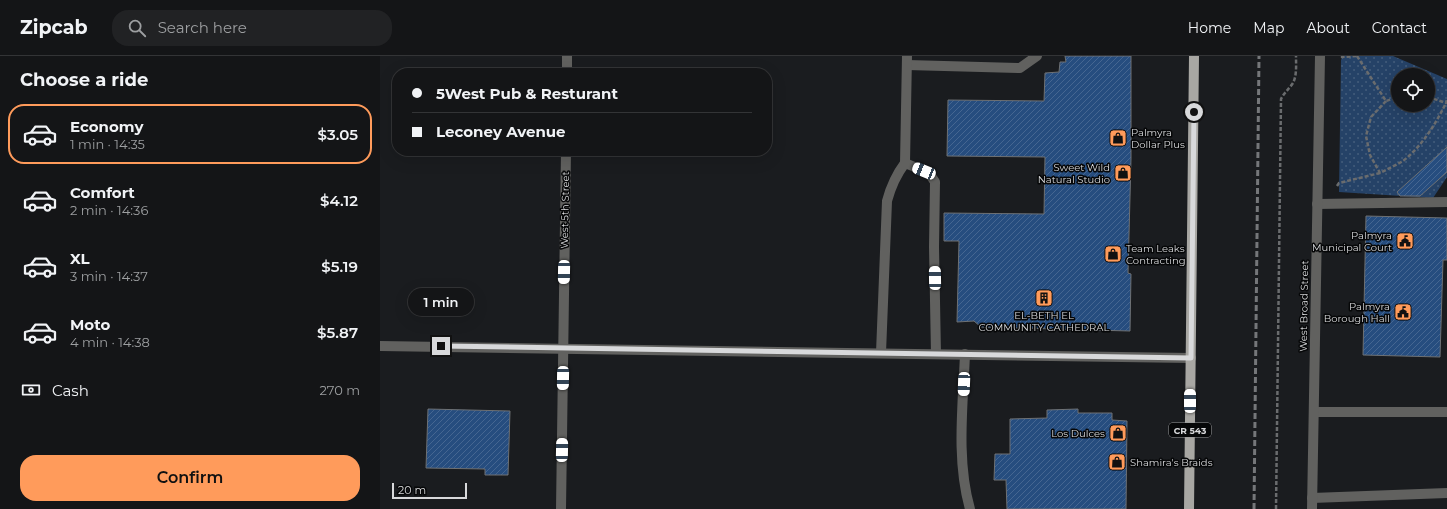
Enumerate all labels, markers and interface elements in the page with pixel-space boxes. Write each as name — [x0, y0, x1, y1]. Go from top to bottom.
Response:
search box — [112, 10, 392, 46]
text: Zipcab — [20, 16, 88, 39]
icon: search — [126, 17, 148, 39]
text: Search here — [158, 18, 247, 37]
text: Home — [1188, 19, 1231, 37]
text: Map — [1253, 19, 1284, 37]
text: About — [1306, 19, 1350, 37]
text: Contact — [1372, 19, 1427, 37]
map controls — [1391, 68, 1435, 112]
button: locate — [1391, 68, 1435, 112]
text: Choose a ride — [20, 69, 148, 91]
text: 5West Pub & Resturant — [436, 84, 618, 103]
route start — [1185, 103, 1203, 121]
icon: car — [22, 116, 58, 152]
text: Economy — [70, 117, 143, 136]
text: Leconey Avenue — [436, 122, 566, 141]
text: $3.05 — [318, 125, 358, 144]
place label: Palmyra Dollar Plus — [1131, 126, 1185, 151]
shop icon: Palmyra Dollar Plus — [1108, 128, 1128, 148]
text: 1 min · 14:35 — [70, 136, 145, 152]
car — [911, 161, 937, 181]
place label: Sweet Wild Natural Studio — [1038, 161, 1110, 186]
shop icon: Sweet Wild Natural Studio — [1113, 163, 1133, 183]
street label: West 5th Street — [558, 171, 572, 249]
icon: car — [22, 182, 58, 218]
text: Comfort — [70, 183, 135, 202]
text: $4.12 — [320, 191, 358, 210]
text: 2 min · 14:36 — [70, 202, 148, 218]
place label: Palmyra Municipal Court — [1312, 229, 1392, 254]
public building icon: Palmyra Municipal Court — [1395, 231, 1415, 251]
place label: Team Leaks Contracting — [1126, 242, 1186, 267]
shop icon: Team Leaks Contracting — [1103, 244, 1123, 264]
icon: car — [22, 248, 58, 284]
text: XL — [70, 249, 89, 268]
text: $5.19 — [321, 257, 358, 276]
car — [558, 260, 570, 284]
street label: West Broad Street — [1297, 260, 1311, 352]
car — [929, 266, 941, 290]
text: 3 min · 14:37 — [70, 268, 148, 284]
callout: 1 min — [408, 288, 474, 316]
building icon: EL-BETH EL COMMUNITY CATHEDRAL — [1034, 288, 1054, 308]
text: 1 min — [424, 294, 458, 310]
place label: Palmyra Borough Hall — [1324, 300, 1390, 325]
public building icon: Palmyra Borough Hall — [1393, 302, 1413, 322]
place label: EL-BETH EL COMMUNITY CATHEDRAL — [979, 309, 1110, 334]
icon: car — [22, 314, 58, 350]
text: Moto — [70, 315, 110, 334]
text: $5.87 — [317, 323, 358, 342]
text: 4 min · 14:38 — [70, 334, 150, 350]
route end — [432, 337, 450, 355]
car — [557, 366, 569, 390]
car — [958, 372, 970, 396]
icon: cash — [20, 379, 42, 401]
text: Cash — [52, 381, 89, 400]
text: 270 m — [319, 382, 360, 398]
car — [1184, 389, 1196, 413]
shop icon: Los Dulces — [1108, 423, 1128, 443]
road number: CR 543 — [1169, 423, 1211, 437]
place label: Los Dulces — [1051, 427, 1105, 440]
car — [556, 438, 568, 462]
shop icon: Shamira's Braids — [1107, 452, 1127, 472]
button: Confirm — [20, 455, 360, 501]
place label: Shamira's Braids — [1130, 456, 1213, 469]
scale bar — [392, 481, 467, 500]
text: 20 m — [398, 483, 426, 497]

